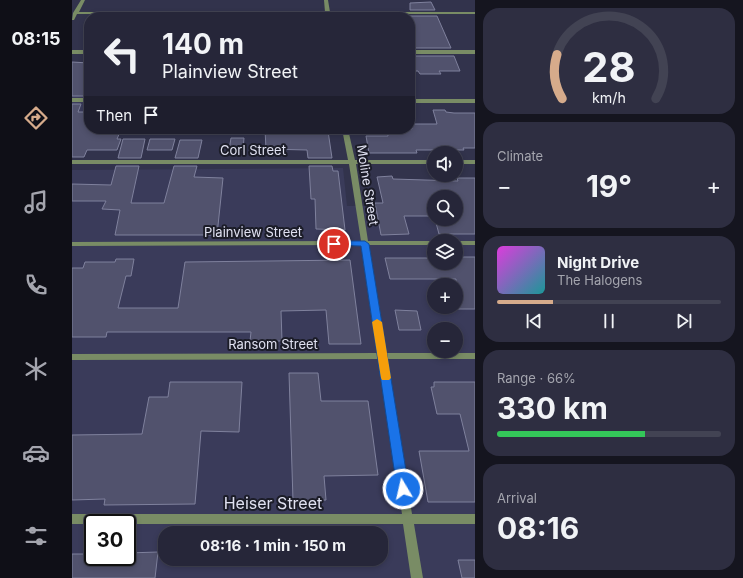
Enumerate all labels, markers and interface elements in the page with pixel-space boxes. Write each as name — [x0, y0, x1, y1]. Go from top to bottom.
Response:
text: 140 m — [162, 27, 244, 61]
text: 08:15 — [11, 28, 61, 49]
icon: left — [96, 28, 148, 80]
text: 28 — [582, 42, 636, 92]
text: Plainview Street — [162, 61, 298, 82]
text: km/h — [592, 89, 626, 106]
icon: directions — [22, 104, 50, 132]
icon: arrive — [140, 104, 162, 126]
text: Then — [96, 106, 132, 125]
street label: Corl Street — [220, 142, 286, 158]
street label: Moline Street — [354, 144, 382, 226]
map controls — [427, 146, 463, 358]
button: sound — [427, 146, 463, 182]
text: Climate — [497, 148, 543, 164]
text: 19° — [586, 168, 632, 204]
text: − — [497, 173, 512, 199]
text: + — [706, 173, 721, 199]
icon: music — [22, 188, 50, 216]
button: search — [427, 190, 463, 226]
street label: Plainview Street — [204, 224, 302, 240]
pin — [317, 227, 351, 261]
icon: arrive — [323, 233, 345, 255]
button: layers — [427, 234, 463, 270]
text: Night Drive — [557, 253, 639, 272]
icon: phone — [22, 271, 50, 299]
text: The Halogens — [557, 272, 642, 288]
button: + — [427, 278, 463, 314]
icon: previous — [523, 310, 545, 332]
icon: pause — [598, 310, 620, 332]
icon: next — [673, 310, 695, 332]
button: − — [427, 322, 463, 358]
street label: Ransom Street — [228, 336, 318, 352]
icon: climate — [22, 355, 50, 383]
text: Range · 66% — [497, 370, 576, 386]
text: 330 km — [497, 390, 608, 426]
icon: car — [22, 439, 50, 467]
position arrow — [382, 468, 424, 510]
text: Arrival — [497, 490, 537, 506]
street label: Heiser Street — [224, 493, 322, 513]
text: 08:16 — [497, 510, 579, 546]
speed limit sign: 30 — [84, 514, 136, 566]
icon: filters — [22, 522, 50, 550]
text: 08:16 · 1 min · 150 m — [200, 536, 346, 555]

